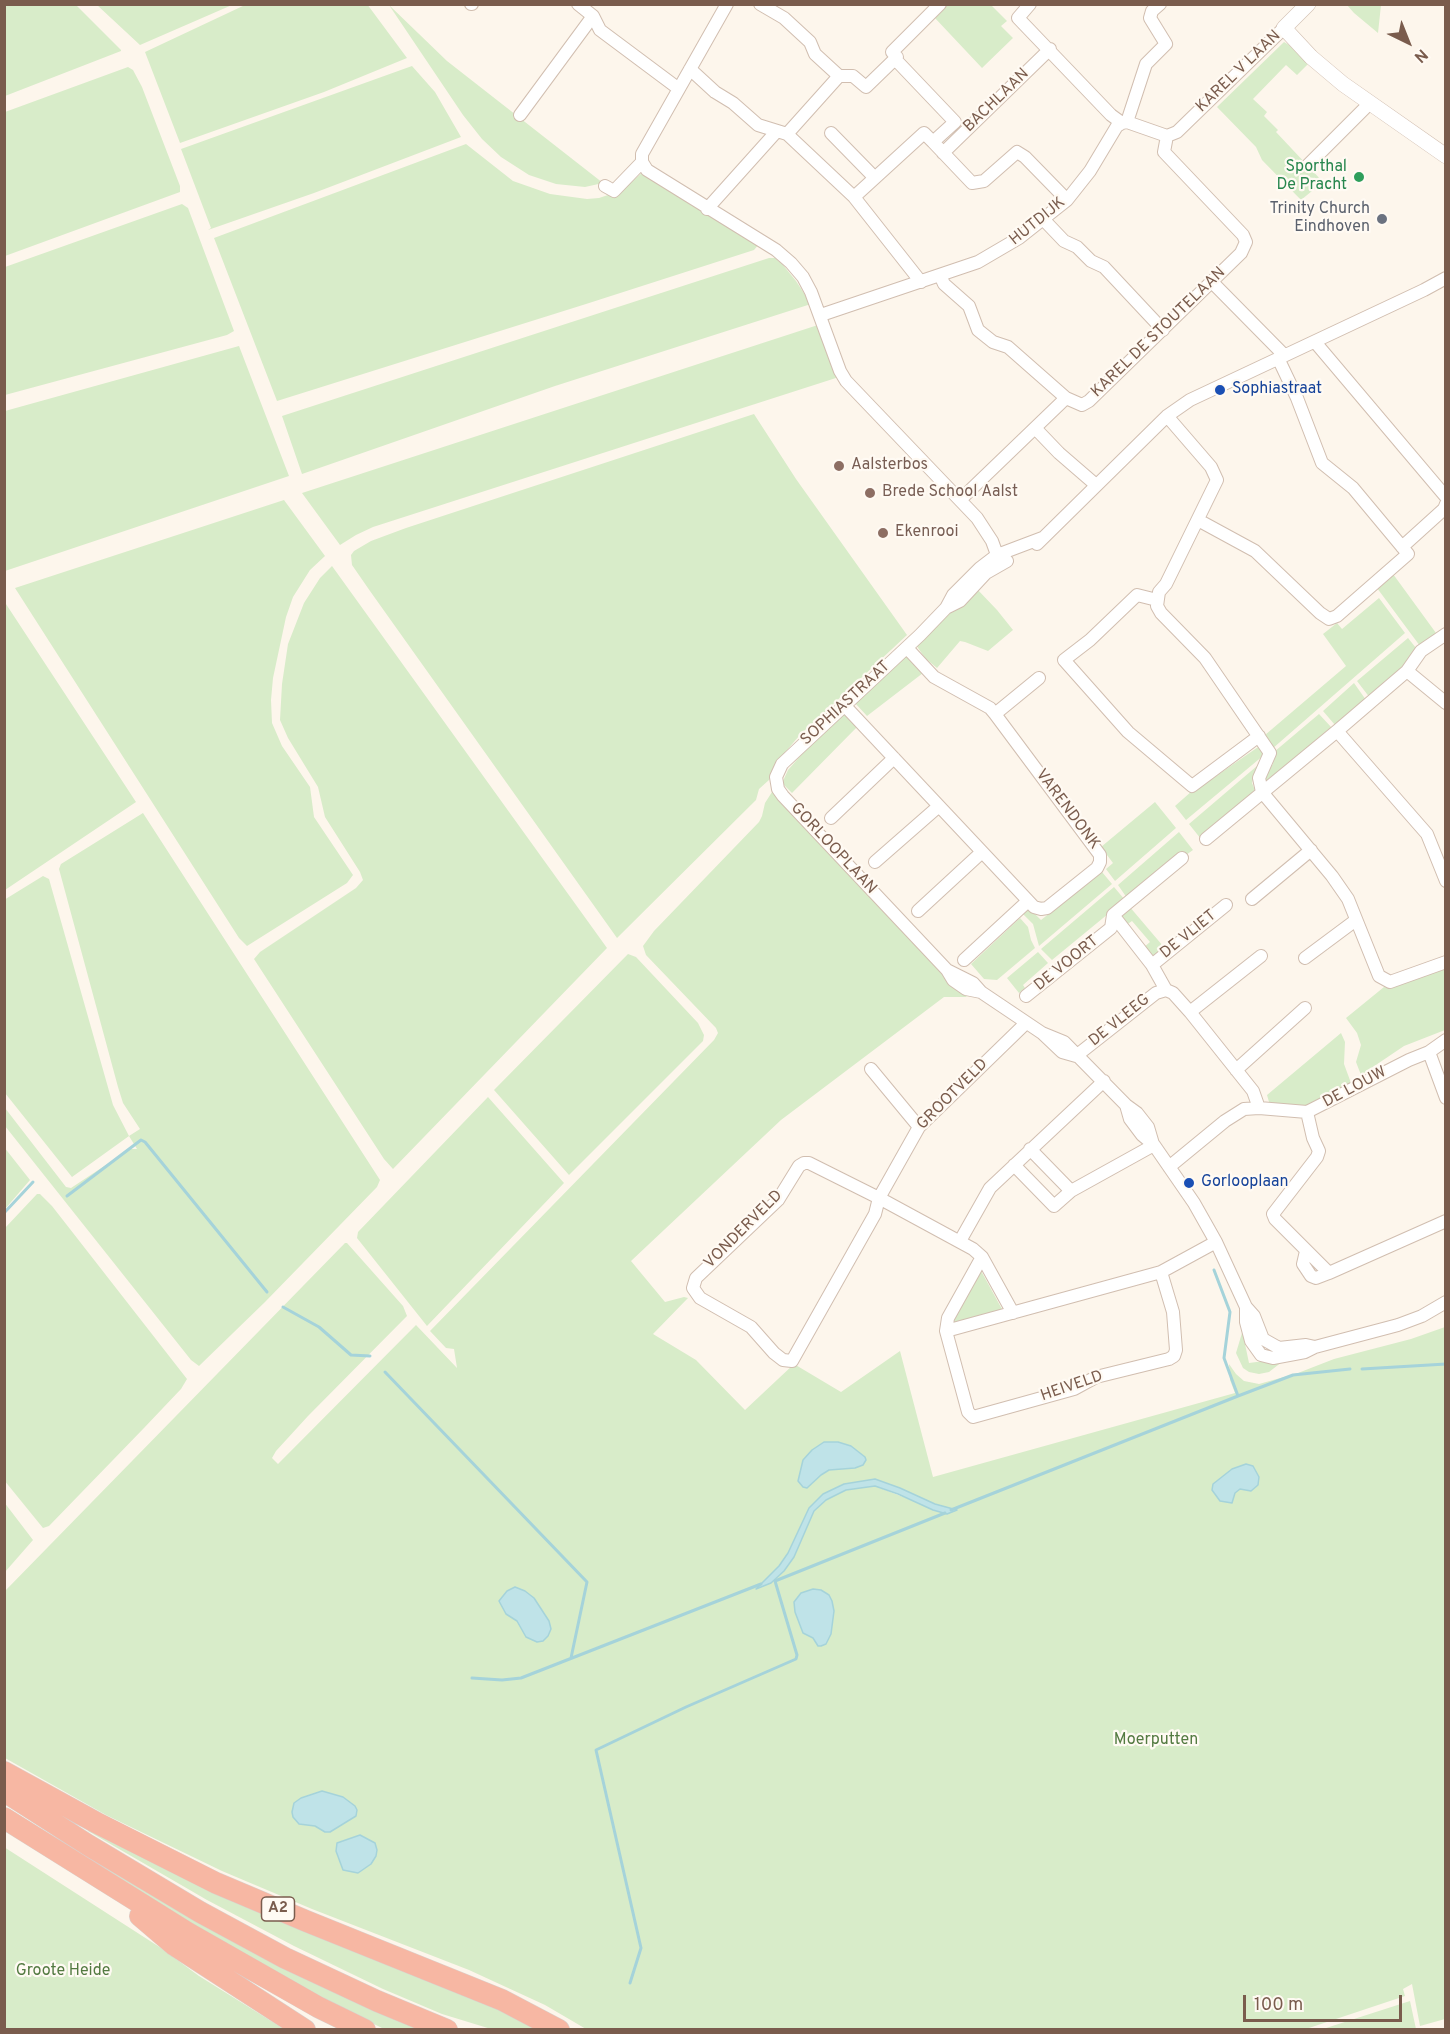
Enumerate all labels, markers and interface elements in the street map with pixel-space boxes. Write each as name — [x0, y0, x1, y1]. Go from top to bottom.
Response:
north arrow — [1378, 12, 1438, 72]
street label: KAREL V LAAN — [1193, 27, 1285, 117]
text: N — [1409, 44, 1431, 66]
street label: BACHLAAN — [960, 65, 1034, 137]
place label: Sporthal De Pracht — [1276, 158, 1347, 196]
marker: Sporthal De Pracht — [1352, 170, 1366, 184]
street label: HUTDIJK — [1006, 194, 1070, 250]
place label: Trinity Church Eindhoven — [1269, 200, 1370, 238]
marker: Trinity Church Eindhoven — [1375, 212, 1389, 226]
street label: KAREL DE STOUTELAAN — [1088, 264, 1230, 402]
place label: Sophiastraat — [1232, 380, 1322, 400]
marker: Sophiastraat — [1213, 383, 1227, 397]
place label: Aalsterbos — [851, 456, 928, 476]
marker: Aalsterbos — [832, 459, 846, 473]
place label: Brede School Aalst — [882, 483, 1018, 503]
marker: Brede School Aalst — [863, 486, 877, 500]
place label: Ekenrooi — [895, 523, 959, 543]
marker: Ekenrooi — [876, 526, 890, 540]
street label: SOPHIASTRAAT — [797, 658, 895, 750]
street label: VARENDONK — [1031, 766, 1103, 854]
street label: GORLOOPLAAN — [786, 799, 880, 899]
street label: DE VLIET — [1157, 907, 1221, 963]
street label: DE VOORT — [1031, 932, 1103, 996]
street label: DE VLEEG — [1086, 991, 1154, 1051]
street label: GROOTVELD — [913, 1055, 993, 1135]
street label: DE LOUW — [1320, 1063, 1390, 1113]
place label: Gorlooplaan — [1201, 1173, 1289, 1193]
marker: Gorlooplaan — [1182, 1176, 1196, 1190]
street label: VONDERVELD — [701, 1187, 787, 1273]
street label: HEIVELD — [1038, 1367, 1106, 1407]
park label: Moerputten — [1114, 1731, 1198, 1751]
road number: A2 — [262, 1897, 294, 1921]
park label: Groote Heide — [16, 1962, 110, 1982]
scale bar — [1246, 1983, 1405, 2021]
text: 100 m — [1254, 1994, 1303, 2017]

